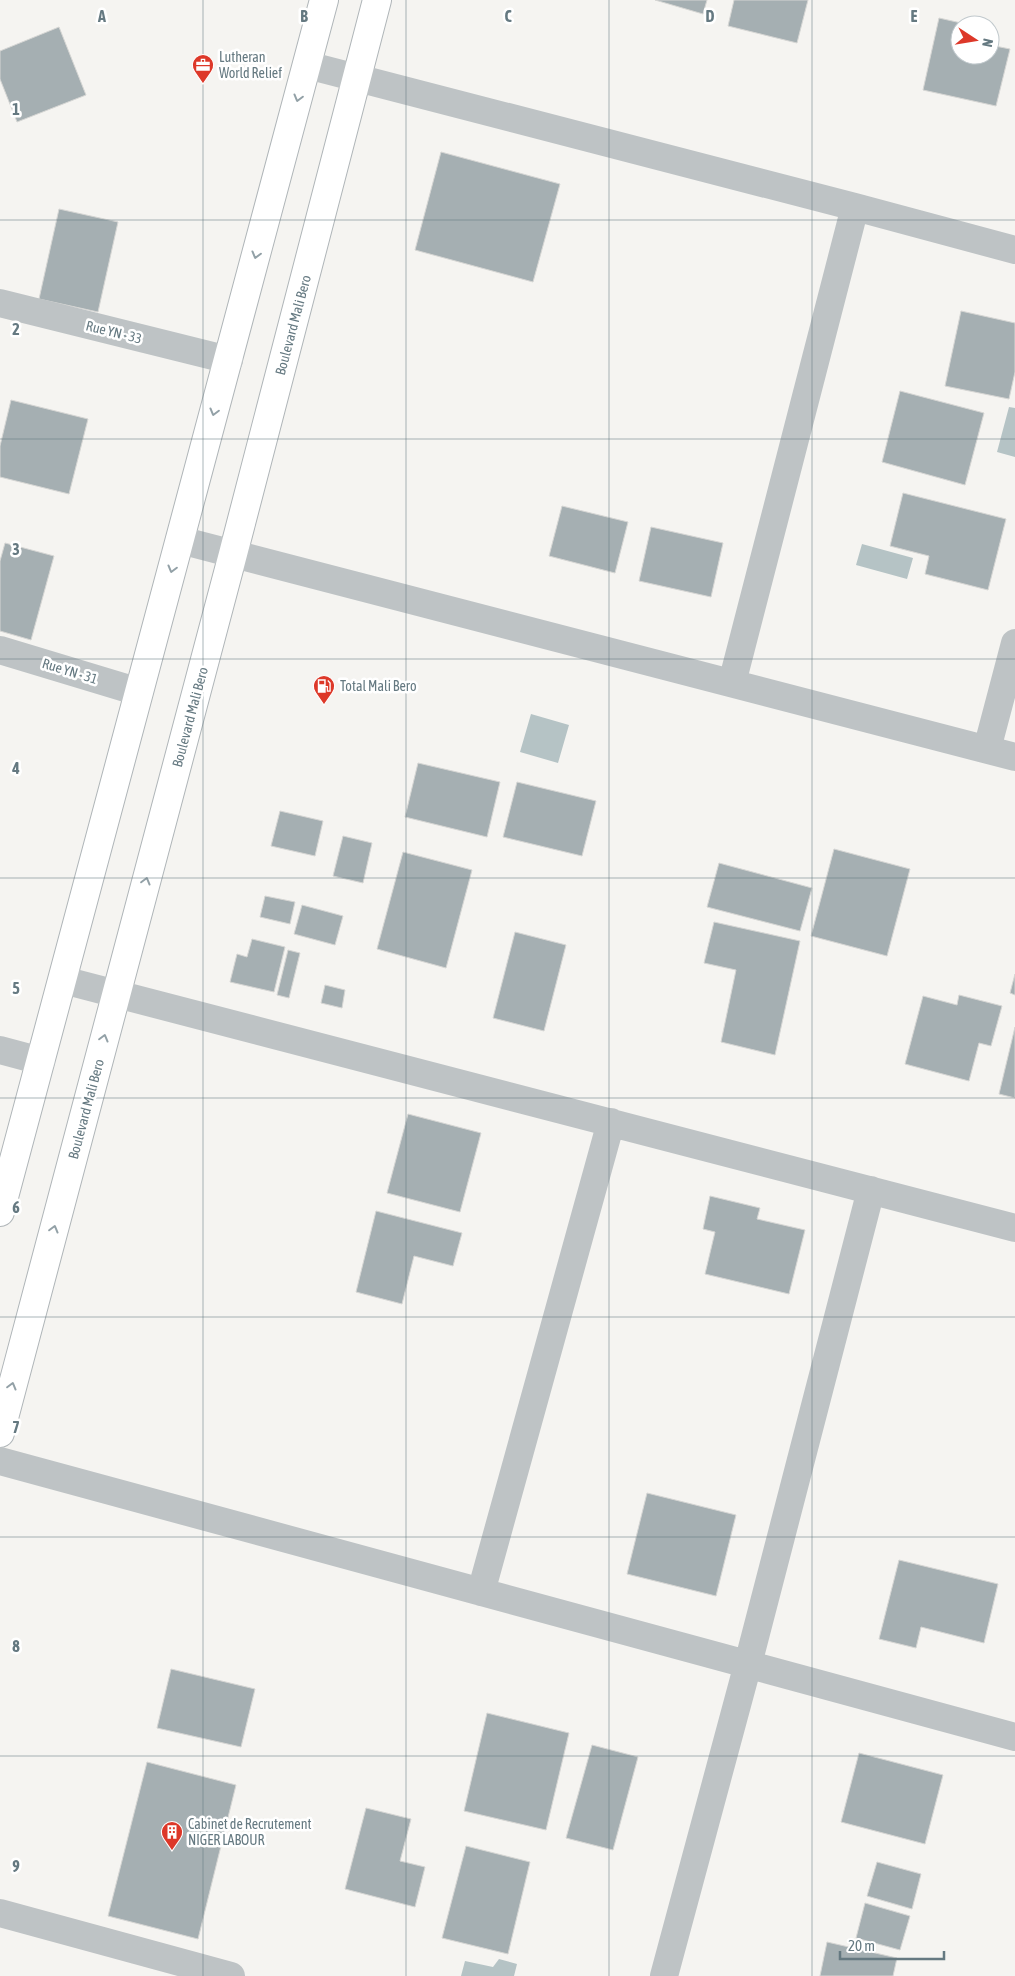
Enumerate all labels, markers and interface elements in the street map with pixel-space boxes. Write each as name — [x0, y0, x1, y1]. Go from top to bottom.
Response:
text: A — [97, 7, 106, 25]
text: B — [300, 7, 308, 25]
text: C — [504, 7, 512, 25]
text: D — [706, 7, 715, 25]
text: E — [911, 7, 918, 25]
north arrow — [950, 15, 1000, 65]
text: N — [979, 37, 996, 48]
place label: Lutheran World Relief — [219, 49, 282, 81]
office icon: Lutheran World Relief — [191, 53, 215, 84]
one-way arrow — [293, 93, 304, 102]
text: 1 — [12, 100, 20, 118]
one-way arrow — [251, 250, 262, 259]
street label: Boulevard Mali Bero — [272, 273, 314, 377]
street label: Rue YN - 33 — [84, 317, 144, 347]
text: 2 — [12, 320, 20, 338]
one-way arrow — [210, 408, 220, 416]
text: 3 — [12, 540, 20, 558]
one-way arrow — [167, 564, 178, 573]
street label: Rue YN - 31 — [40, 655, 100, 687]
street label: Boulevard Mali Bero — [169, 665, 211, 769]
fuel station icon: Total Mali Bero — [312, 674, 336, 705]
place label: Total Mali Bero — [340, 678, 417, 694]
text: 4 — [11, 759, 20, 777]
one-way arrow — [140, 877, 151, 886]
text: 5 — [12, 979, 20, 997]
one-way arrow — [99, 1035, 109, 1043]
street label: Boulevard Mali Bero — [65, 1057, 107, 1161]
text: 6 — [12, 1198, 20, 1216]
one-way arrow — [48, 1225, 59, 1234]
one-way arrow — [7, 1383, 17, 1391]
text: 7 — [12, 1418, 20, 1436]
text: 8 — [12, 1637, 20, 1655]
place label: Cabinet de Recrutement NIGER LABOUR — [188, 1816, 312, 1848]
building icon: Cabinet de Recrutement NIGER LABOUR — [160, 1820, 184, 1851]
text: 9 — [12, 1857, 20, 1875]
scale bar — [840, 1928, 944, 1960]
text: 20 m — [848, 1937, 875, 1954]

